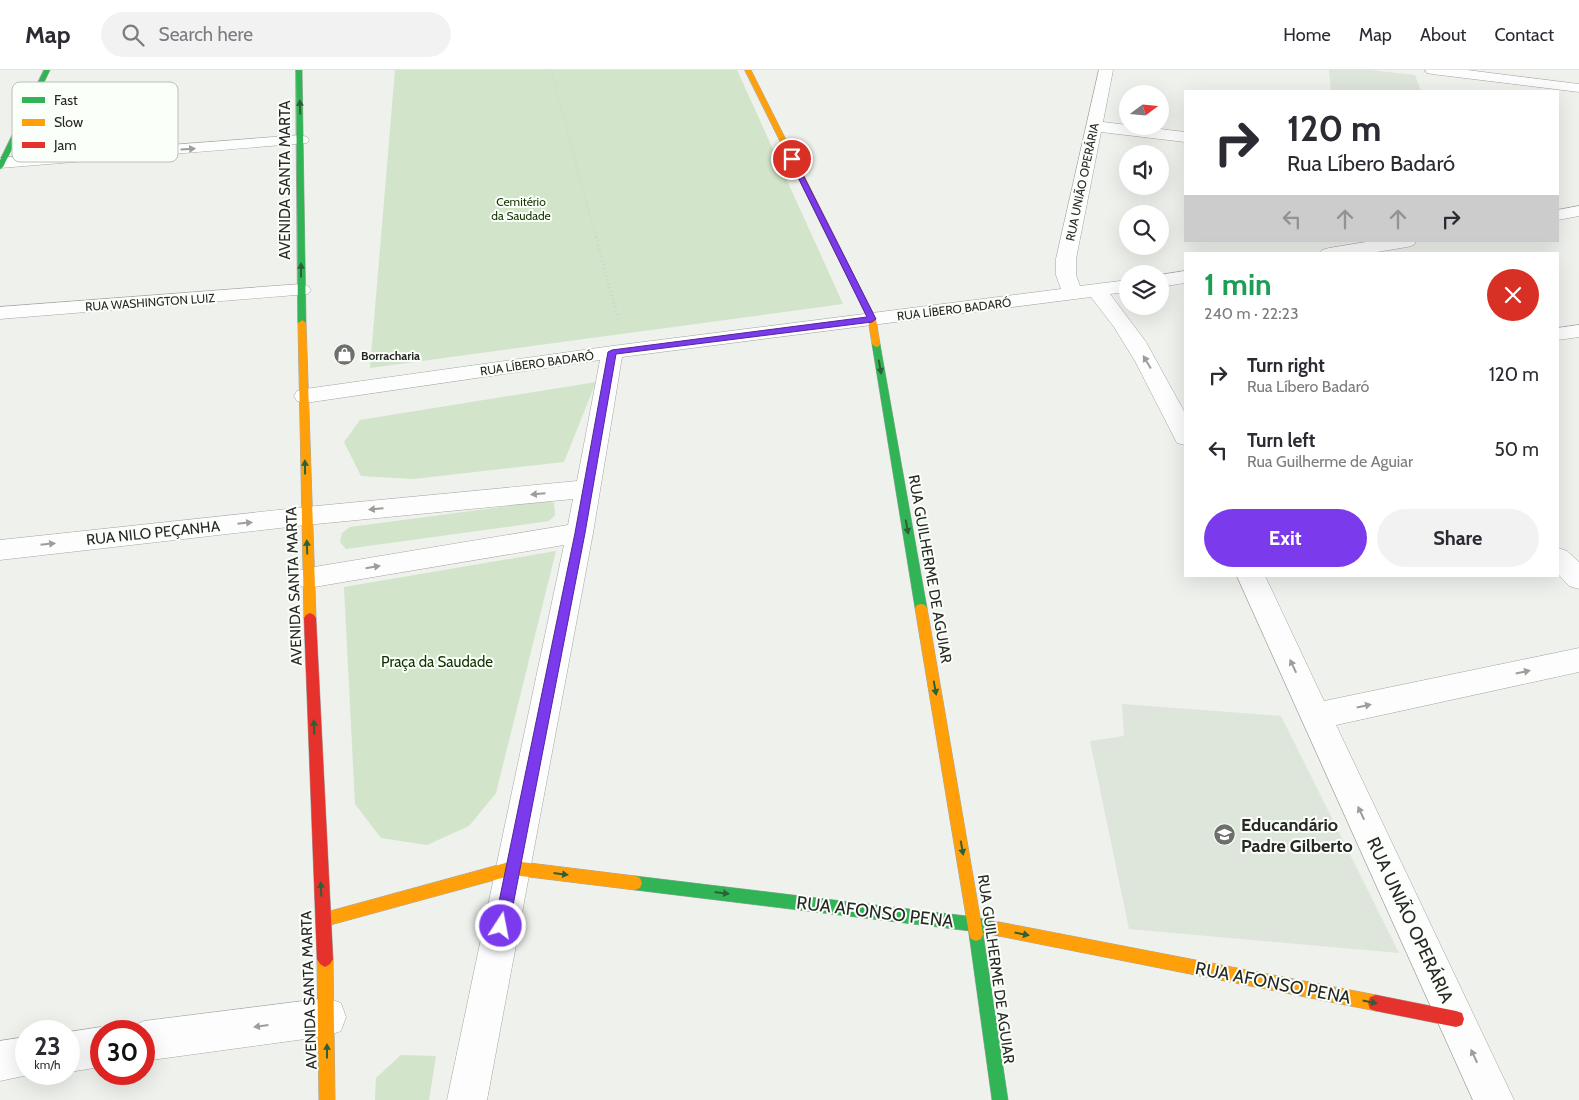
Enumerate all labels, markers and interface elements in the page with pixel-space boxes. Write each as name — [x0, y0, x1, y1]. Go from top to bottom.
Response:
search box — [101, 12, 451, 57]
text: Map — [25, 20, 71, 49]
icon: search — [119, 21, 147, 49]
text: Search here — [159, 23, 253, 46]
text: Home — [1283, 24, 1331, 46]
text: Map — [1359, 24, 1392, 46]
text: About — [1420, 24, 1466, 46]
text: Contact — [1494, 24, 1554, 46]
legend — [12, 82, 178, 162]
north arrow — [1119, 85, 1169, 135]
map controls — [1119, 85, 1169, 315]
text: Fast — [54, 91, 78, 109]
one-way arrow — [296, 99, 304, 115]
street label: AVENIDA SANTA MARTA — [276, 100, 294, 259]
text: 120 m — [1287, 107, 1381, 150]
icon: right — [1204, 110, 1269, 175]
text: Slow — [54, 113, 83, 131]
street label: RUA UNIÃO OPERÁRIA — [1062, 121, 1102, 242]
text: Jam — [53, 136, 76, 154]
pin — [771, 138, 813, 180]
one-way arrow — [180, 144, 196, 152]
icon: arrive — [778, 145, 806, 173]
button: sound — [1119, 145, 1169, 195]
text: Rua Líbero Badaró — [1287, 150, 1455, 177]
park label: Cemitério da Saudade — [491, 194, 551, 223]
button: search — [1119, 205, 1169, 255]
icon: left — [1278, 205, 1306, 233]
icon: ahead — [1331, 205, 1359, 233]
icon: ahead — [1384, 205, 1412, 233]
icon: right — [1437, 205, 1465, 233]
one-way arrow — [297, 261, 305, 277]
button: layers — [1119, 265, 1169, 315]
text: 1 min — [1204, 266, 1272, 303]
button: close — [1487, 269, 1539, 321]
street label: RUA WASHINGTON LUIZ — [85, 290, 216, 314]
street label: RUA LÍBERO BADARÓ — [896, 295, 1012, 323]
text: 240 m · 22:23 — [1204, 304, 1299, 323]
shop icon: Borracharia — [333, 343, 357, 367]
place label: Borracharia — [361, 348, 420, 363]
street label: RUA LÍBERO BADARÓ — [479, 348, 595, 378]
text: Turn right — [1247, 354, 1325, 377]
one-way arrow — [1142, 356, 1151, 369]
one-way arrow — [877, 360, 885, 376]
icon: right — [1204, 361, 1232, 389]
text: 120 m — [1489, 363, 1539, 386]
text: Rua Líbero Badaró — [1247, 377, 1369, 396]
text: Turn left — [1247, 429, 1315, 452]
icon: left — [1204, 436, 1232, 464]
text: 50 m — [1495, 438, 1539, 461]
text: Rua Guilherme de Aguiar — [1247, 452, 1413, 471]
one-way arrow — [301, 459, 309, 475]
street label: RUA GUILHERME DE AGUIAR — [905, 473, 955, 665]
one-way arrow — [529, 490, 545, 498]
one-way arrow — [368, 505, 384, 513]
street label: AVENIDA SANTA MARTA — [282, 506, 306, 666]
button: Exit — [1204, 509, 1367, 567]
button: Share — [1377, 509, 1539, 567]
street label: RUA NILO PEÇANHA — [85, 517, 221, 549]
one-way arrow — [237, 519, 253, 527]
one-way arrow — [904, 520, 912, 536]
one-way arrow — [303, 538, 311, 554]
one-way arrow — [41, 540, 57, 548]
one-way arrow — [366, 563, 382, 571]
park label: Praça da Saudade — [381, 653, 493, 671]
one-way arrow — [1288, 659, 1296, 673]
one-way arrow — [1515, 667, 1531, 675]
one-way arrow — [931, 680, 939, 696]
one-way arrow — [1357, 702, 1372, 710]
one-way arrow — [310, 718, 318, 734]
one-way arrow — [1357, 806, 1365, 820]
place label: Educandário Padre Gilberto — [1241, 814, 1353, 857]
school or university icon: Educandário Padre Gilberto — [1213, 823, 1237, 847]
street label: RUA UNIÃO OPERÁRIA — [1362, 834, 1458, 1006]
one-way arrow — [958, 840, 966, 856]
one-way arrow — [553, 870, 569, 878]
street label: RUA GUILHERME DE AGUIAR — [974, 873, 1018, 1065]
one-way arrow — [317, 881, 325, 897]
one-way arrow — [715, 890, 731, 898]
street label: RUA AFONSO PENA — [795, 891, 955, 933]
position arrow — [474, 899, 526, 951]
street label: AVENIDA SANTA MARTA — [297, 910, 321, 1070]
one-way arrow — [1014, 930, 1030, 938]
street label: RUA AFONSO PENA — [1193, 957, 1353, 1009]
one-way arrow — [1363, 998, 1378, 1006]
speed limit sign: 30 — [90, 1020, 155, 1085]
one-way arrow — [253, 1022, 269, 1030]
text: 23 — [34, 1031, 61, 1061]
one-way arrow — [323, 1043, 331, 1059]
one-way arrow — [1469, 1049, 1477, 1063]
text: km/h — [34, 1057, 61, 1072]

